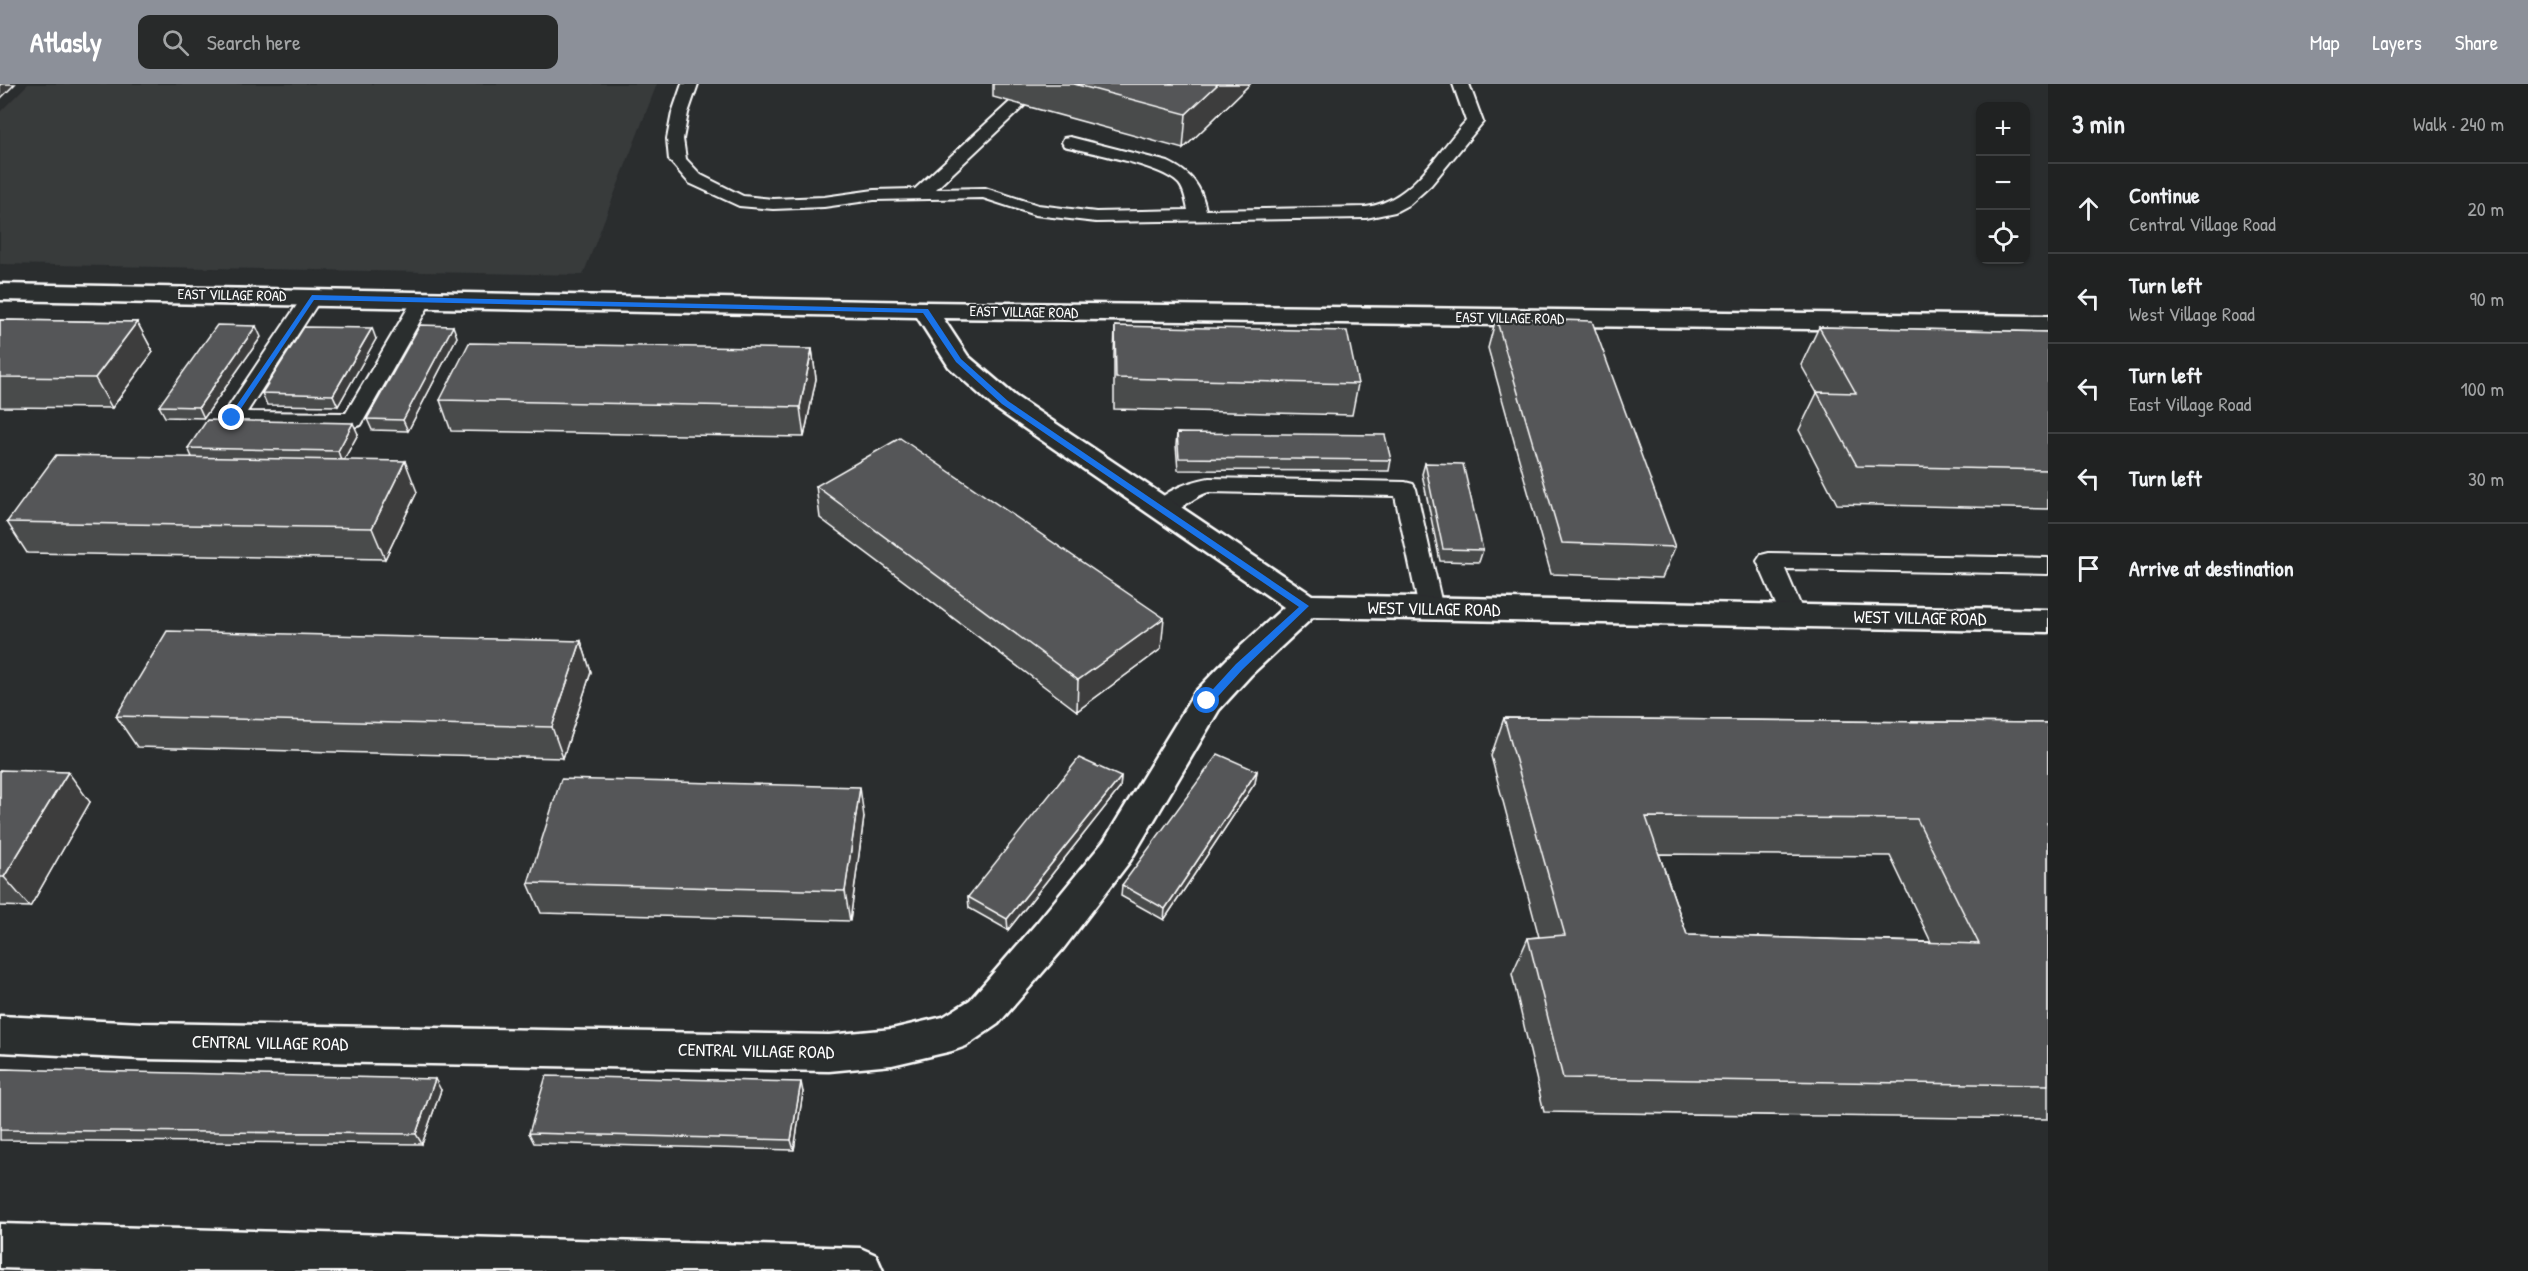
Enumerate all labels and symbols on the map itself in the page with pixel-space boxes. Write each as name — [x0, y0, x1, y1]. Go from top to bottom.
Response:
street label: EAST VILLAGE ROAD — [178, 283, 287, 306]
street label: EAST VILLAGE ROAD — [970, 300, 1079, 323]
street label: EAST VILLAGE ROAD — [1456, 306, 1565, 329]
route end — [218, 404, 244, 430]
street label: WEST VILLAGE ROAD — [1367, 595, 1501, 622]
street label: WEST VILLAGE ROAD — [1853, 604, 1987, 631]
route start — [1193, 687, 1219, 713]
street label: CENTRAL VILLAGE ROAD — [192, 1029, 349, 1056]
street label: CENTRAL VILLAGE ROAD — [678, 1037, 835, 1064]

